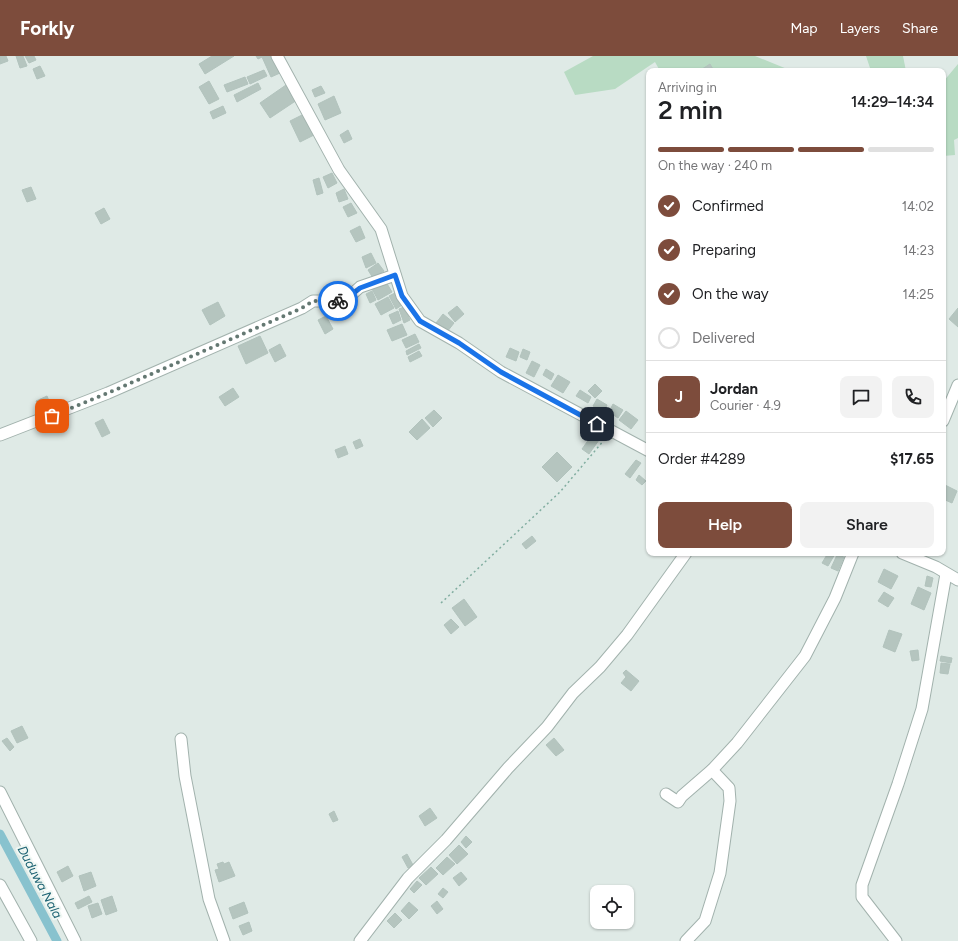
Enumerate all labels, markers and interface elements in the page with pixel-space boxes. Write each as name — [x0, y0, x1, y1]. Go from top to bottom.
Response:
text: Forkly — [20, 17, 74, 40]
text: Map — [790, 20, 818, 37]
text: Layers — [840, 20, 880, 37]
text: Share — [902, 20, 938, 37]
text: Arriving in — [658, 80, 717, 95]
text: 14:29–14:34 — [851, 93, 934, 111]
text: 2 min — [658, 94, 723, 126]
text: On the way · 240 m — [658, 158, 772, 173]
icon: check — [658, 195, 680, 217]
text: Confirmed — [692, 197, 764, 215]
text: 14:02 — [902, 199, 934, 214]
icon: check — [658, 239, 680, 261]
text: Preparing — [692, 241, 756, 259]
text: 14:23 — [903, 243, 934, 258]
courier — [318, 281, 358, 321]
icon: check — [658, 283, 680, 305]
text: On the way — [692, 285, 769, 303]
text: 14:25 — [903, 287, 934, 302]
icon: bike — [327, 290, 349, 312]
text: Delivered — [692, 329, 755, 347]
button: chat — [840, 376, 882, 418]
button: phone — [892, 376, 934, 418]
text: Jordan — [710, 380, 758, 398]
text: J — [675, 388, 683, 406]
text: Courier · 4.9 — [710, 398, 781, 413]
pin — [35, 399, 69, 433]
icon: bag — [41, 405, 63, 427]
pin — [580, 407, 614, 441]
icon: home — [586, 413, 608, 435]
text: Order #4289 — [658, 450, 745, 468]
text: $17.65 — [890, 450, 934, 468]
button: Help — [658, 502, 792, 548]
button: Share — [800, 502, 934, 548]
water label: Duduwa Nala — [15, 843, 66, 921]
map controls — [590, 885, 634, 929]
button: locate — [590, 885, 634, 929]

